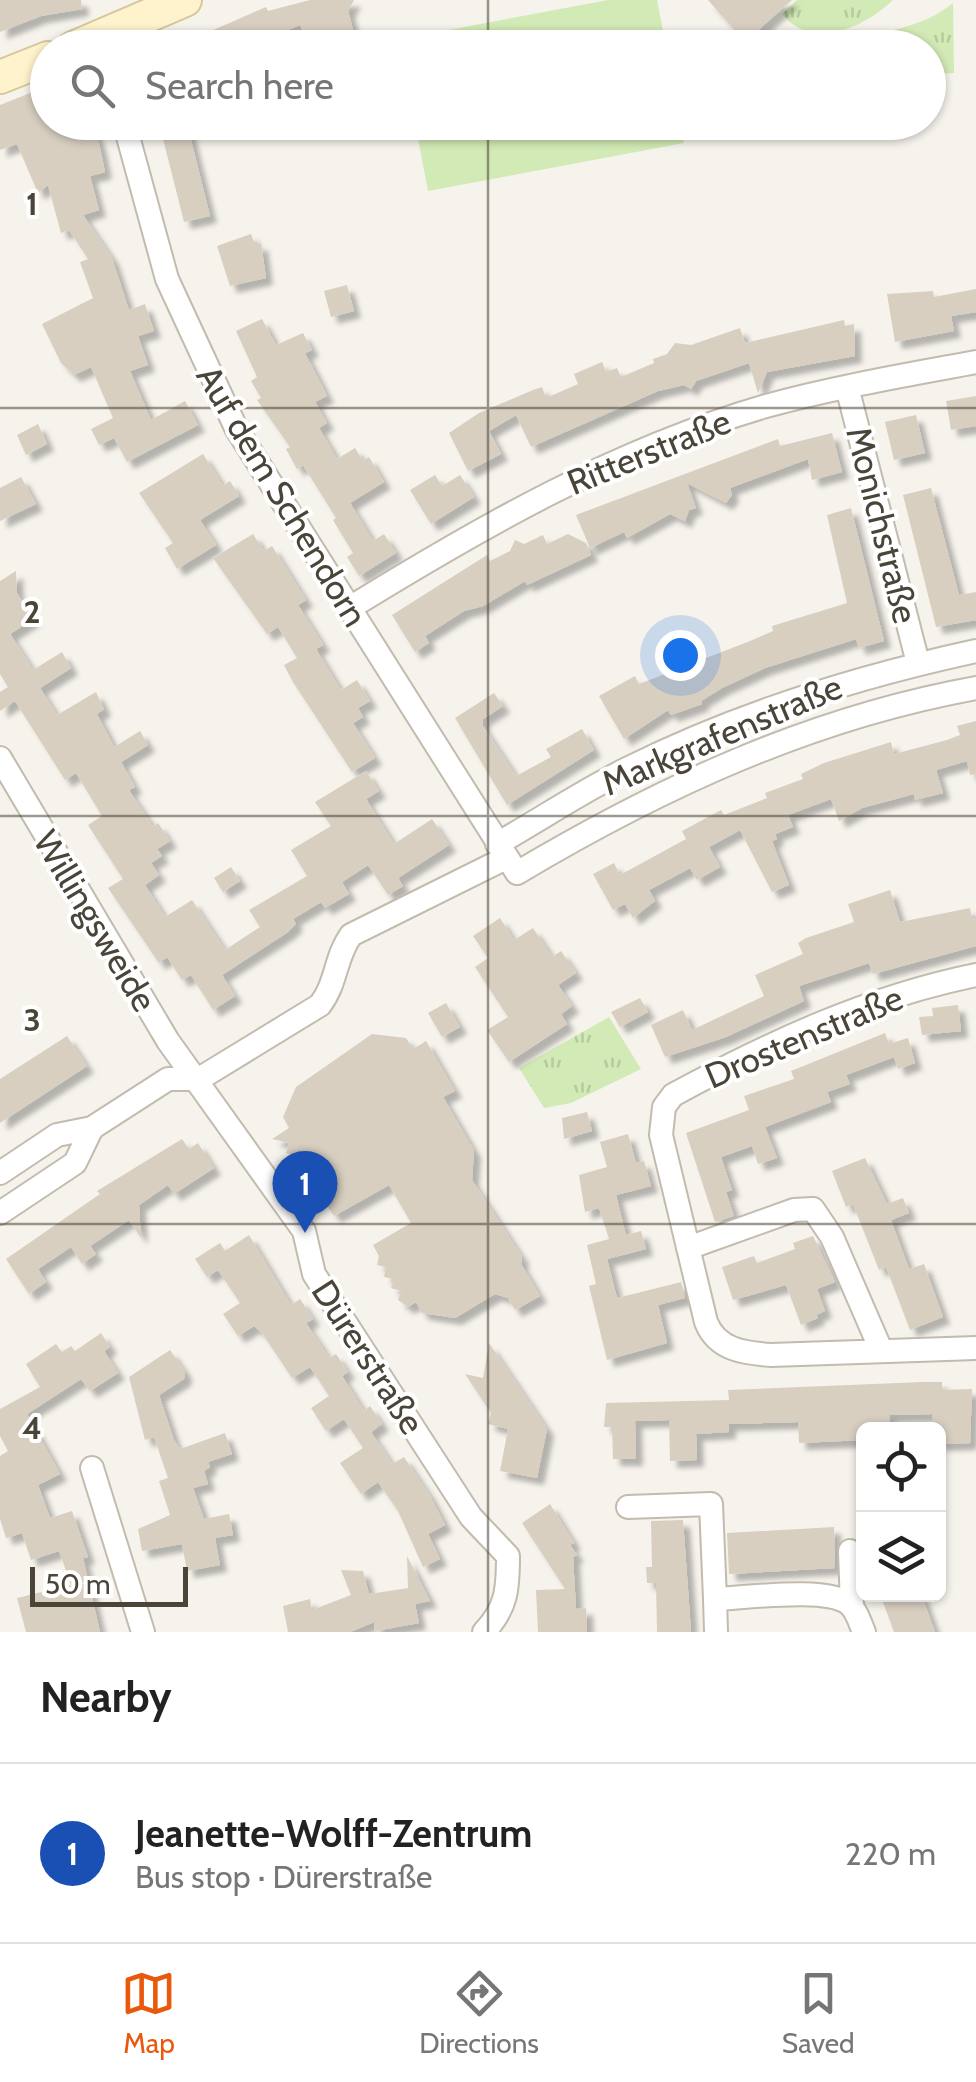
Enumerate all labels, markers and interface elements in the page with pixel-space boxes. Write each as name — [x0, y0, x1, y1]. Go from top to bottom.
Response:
search box — [30, 30, 946, 140]
icon: search — [65, 58, 120, 113]
text: Search here — [145, 62, 334, 109]
text: 1 — [26, 184, 38, 223]
street label: Auf dem Schendorn — [188, 357, 377, 634]
street label: Ritterstraße — [561, 399, 737, 504]
street label: Monichstraße — [837, 422, 928, 628]
text: 2 — [24, 592, 40, 631]
your location — [655, 630, 706, 681]
street label: Markgrafenstraße — [595, 665, 848, 804]
street label: Willingsweide — [25, 822, 166, 1019]
street label: Drostenstraße — [699, 976, 909, 1097]
text: 3 — [23, 1000, 41, 1039]
pin: 1 — [272, 1150, 338, 1233]
street label: Dürerstraße — [303, 1272, 434, 1442]
text: 4 — [22, 1408, 42, 1447]
map controls — [856, 1422, 946, 1602]
button: locate — [856, 1422, 946, 1512]
button: layers — [856, 1512, 946, 1602]
scale bar — [30, 1562, 188, 1606]
text: 50 m — [45, 1567, 111, 1601]
text: Nearby — [40, 1671, 172, 1723]
text: Jeanette-Wolff-Zentrum — [135, 1810, 532, 1857]
text: 1 — [67, 1834, 78, 1873]
text: 220 m — [845, 1834, 936, 1873]
text: Bus stop · Dürerstraße — [135, 1857, 433, 1896]
tab: Map — [121, 1966, 176, 2060]
tab: Directions — [419, 1966, 539, 2060]
tab: Saved — [782, 1966, 855, 2060]

